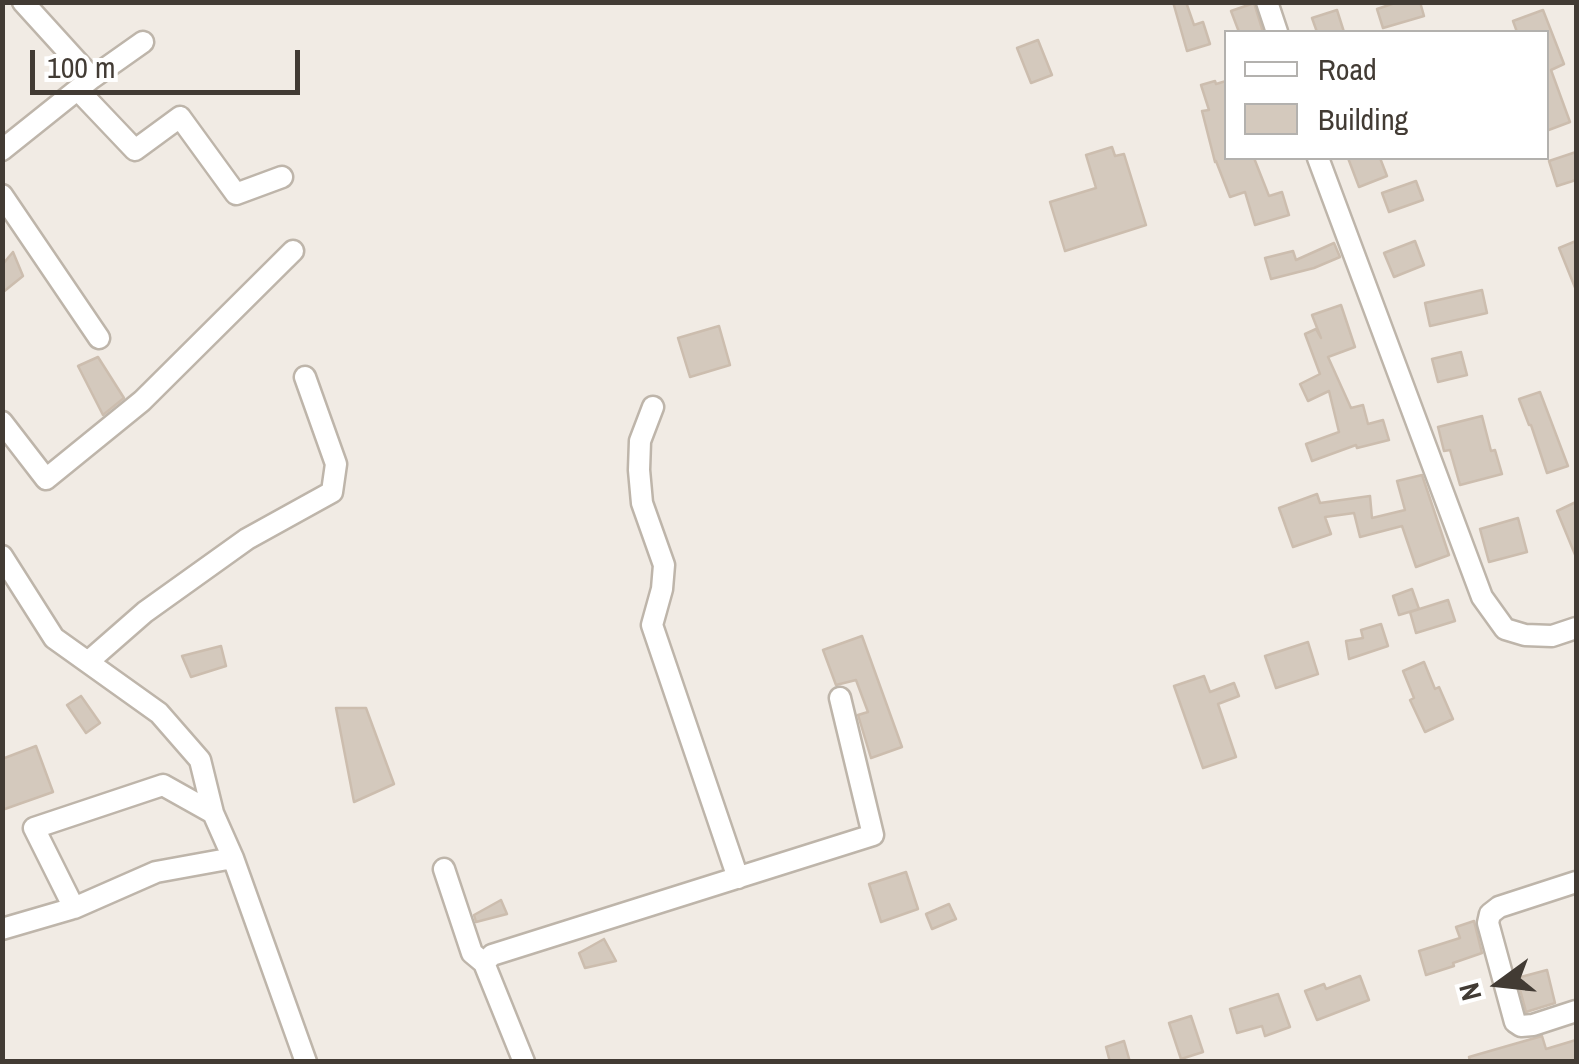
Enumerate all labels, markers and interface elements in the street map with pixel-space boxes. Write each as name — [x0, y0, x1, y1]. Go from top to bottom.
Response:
scale bar — [35, 30, 305, 92]
legend — [1224, 30, 1549, 160]
text: 100 m — [47, 47, 115, 87]
text: Road — [1318, 49, 1377, 89]
text: Building — [1318, 99, 1408, 139]
north arrow — [1449, 934, 1549, 1034]
text: N — [1450, 979, 1491, 1005]

